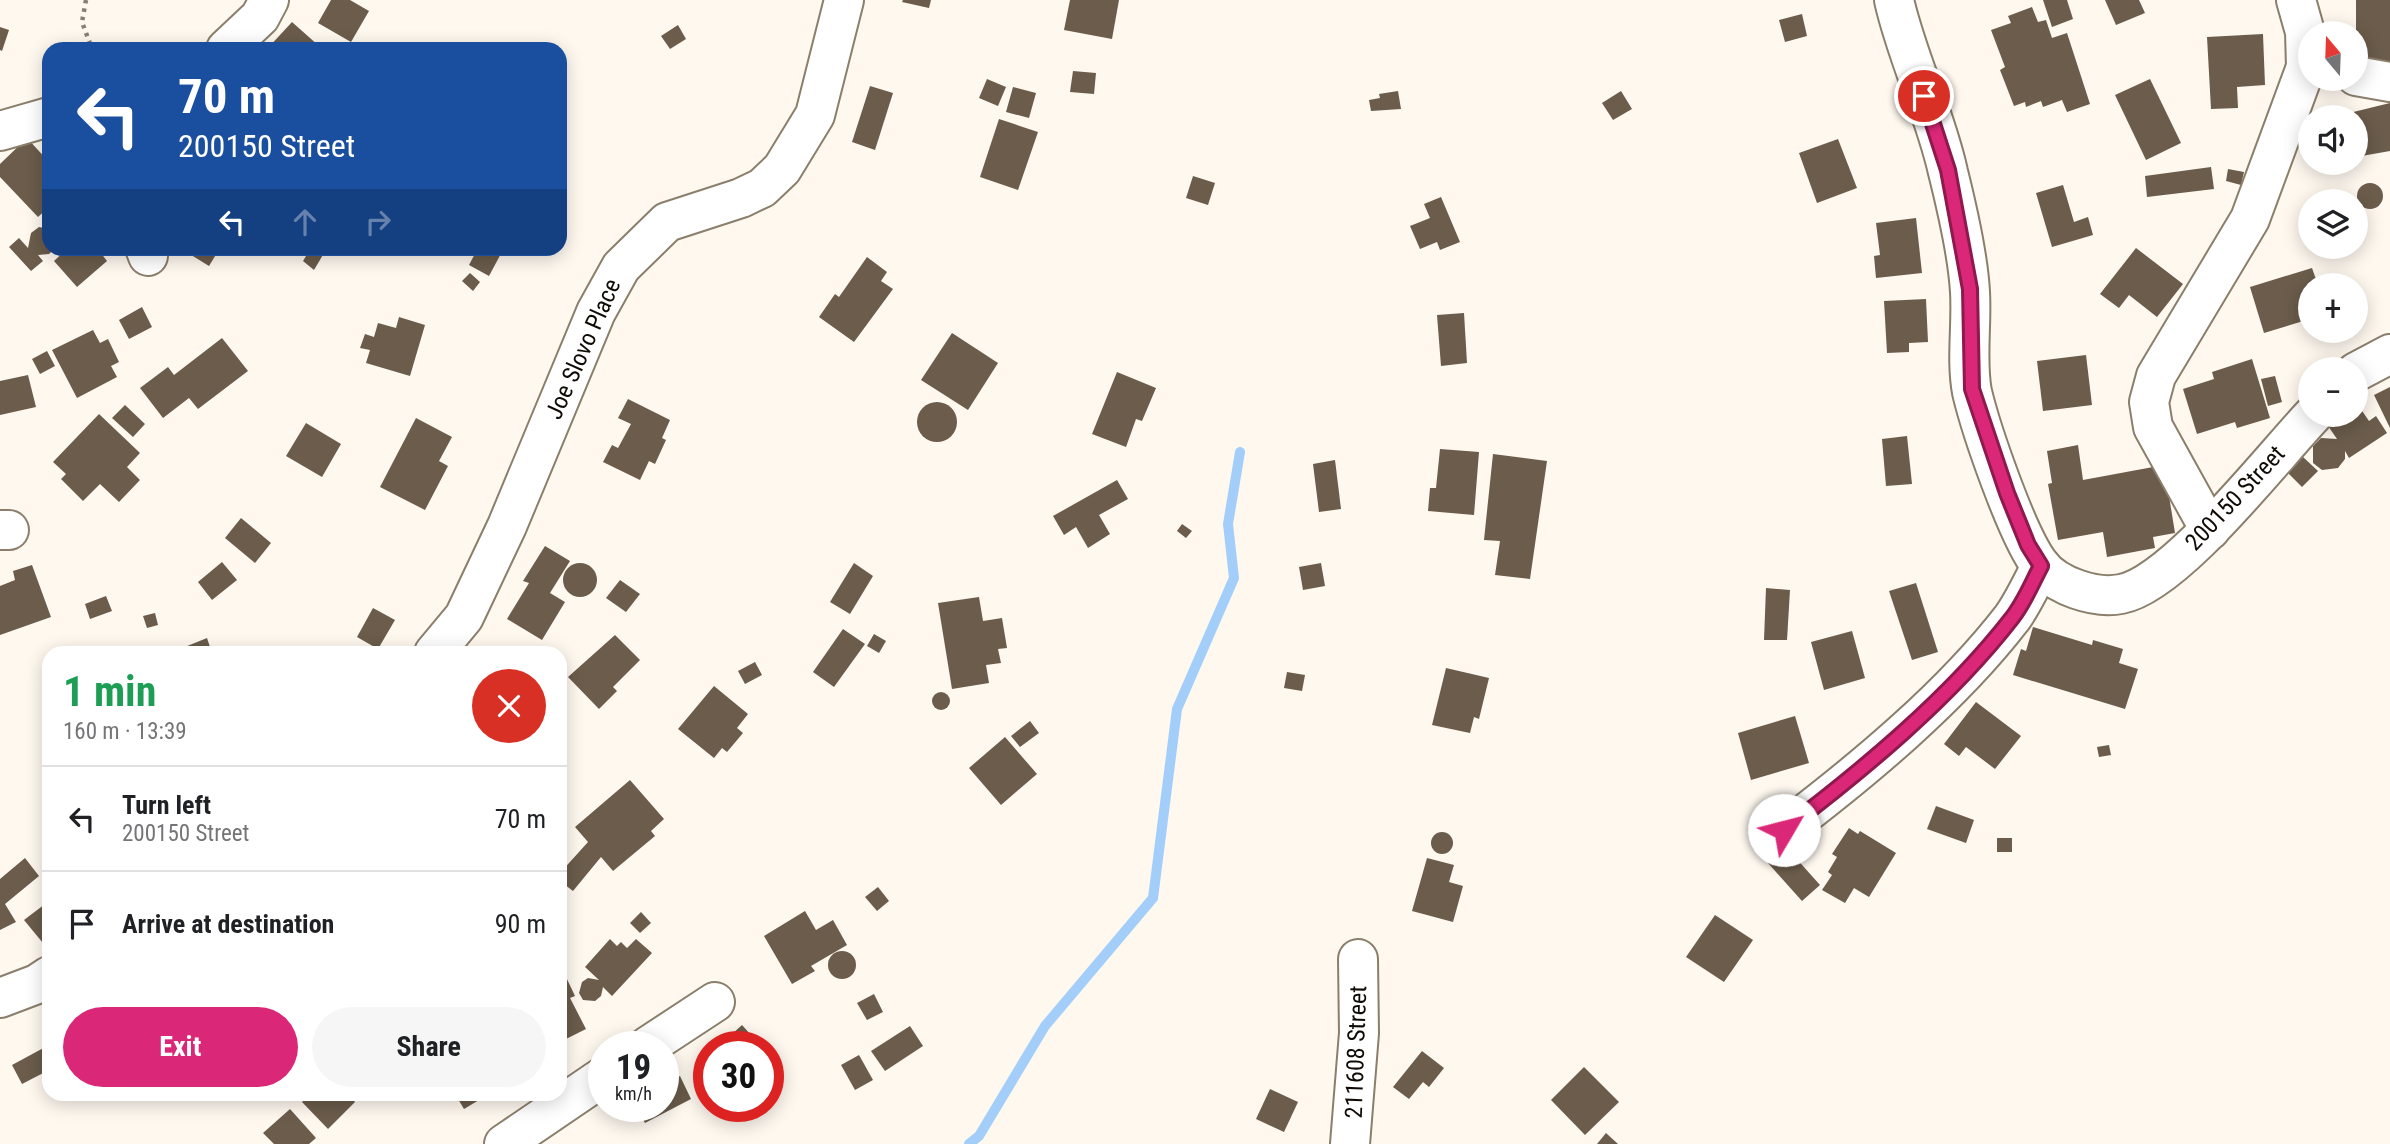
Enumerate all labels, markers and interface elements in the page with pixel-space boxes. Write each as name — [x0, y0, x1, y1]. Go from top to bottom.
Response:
north arrow — [2298, 21, 2368, 91]
map controls — [2298, 21, 2368, 427]
pin — [1894, 66, 1954, 126]
text: 70 m — [178, 68, 275, 125]
icon: left — [63, 70, 154, 161]
icon: arrive — [1905, 77, 1943, 115]
button: sound — [2298, 105, 2368, 175]
text: 200150 Street — [178, 127, 355, 165]
button: layers — [2298, 189, 2368, 259]
icon: left — [213, 203, 251, 241]
icon: ahead — [286, 203, 324, 241]
icon: right — [359, 203, 397, 241]
button: + — [2298, 273, 2368, 343]
street label: Joe Slovo Place — [540, 275, 626, 423]
button: − — [2298, 357, 2368, 427]
street label: 200150 Street — [2179, 440, 2291, 556]
text: 1 min — [63, 667, 156, 716]
button: close — [472, 669, 546, 743]
text: 160 m · 13:39 — [63, 718, 187, 745]
text: Turn left — [122, 790, 211, 820]
position arrow — [1747, 793, 1821, 867]
icon: left — [63, 800, 101, 838]
text: 70 m — [495, 804, 546, 834]
text: 200150 Street — [122, 820, 249, 847]
icon: arrive — [63, 905, 101, 943]
text: Arrive at destination — [122, 909, 334, 939]
text: 90 m — [495, 909, 546, 939]
street label: 211608 Street — [1340, 985, 1372, 1119]
button: Exit — [63, 1007, 298, 1087]
button: Share — [312, 1007, 546, 1087]
speed limit sign: 30 — [693, 1031, 784, 1122]
text: 19 — [616, 1047, 651, 1088]
text: km/h — [615, 1083, 652, 1104]

